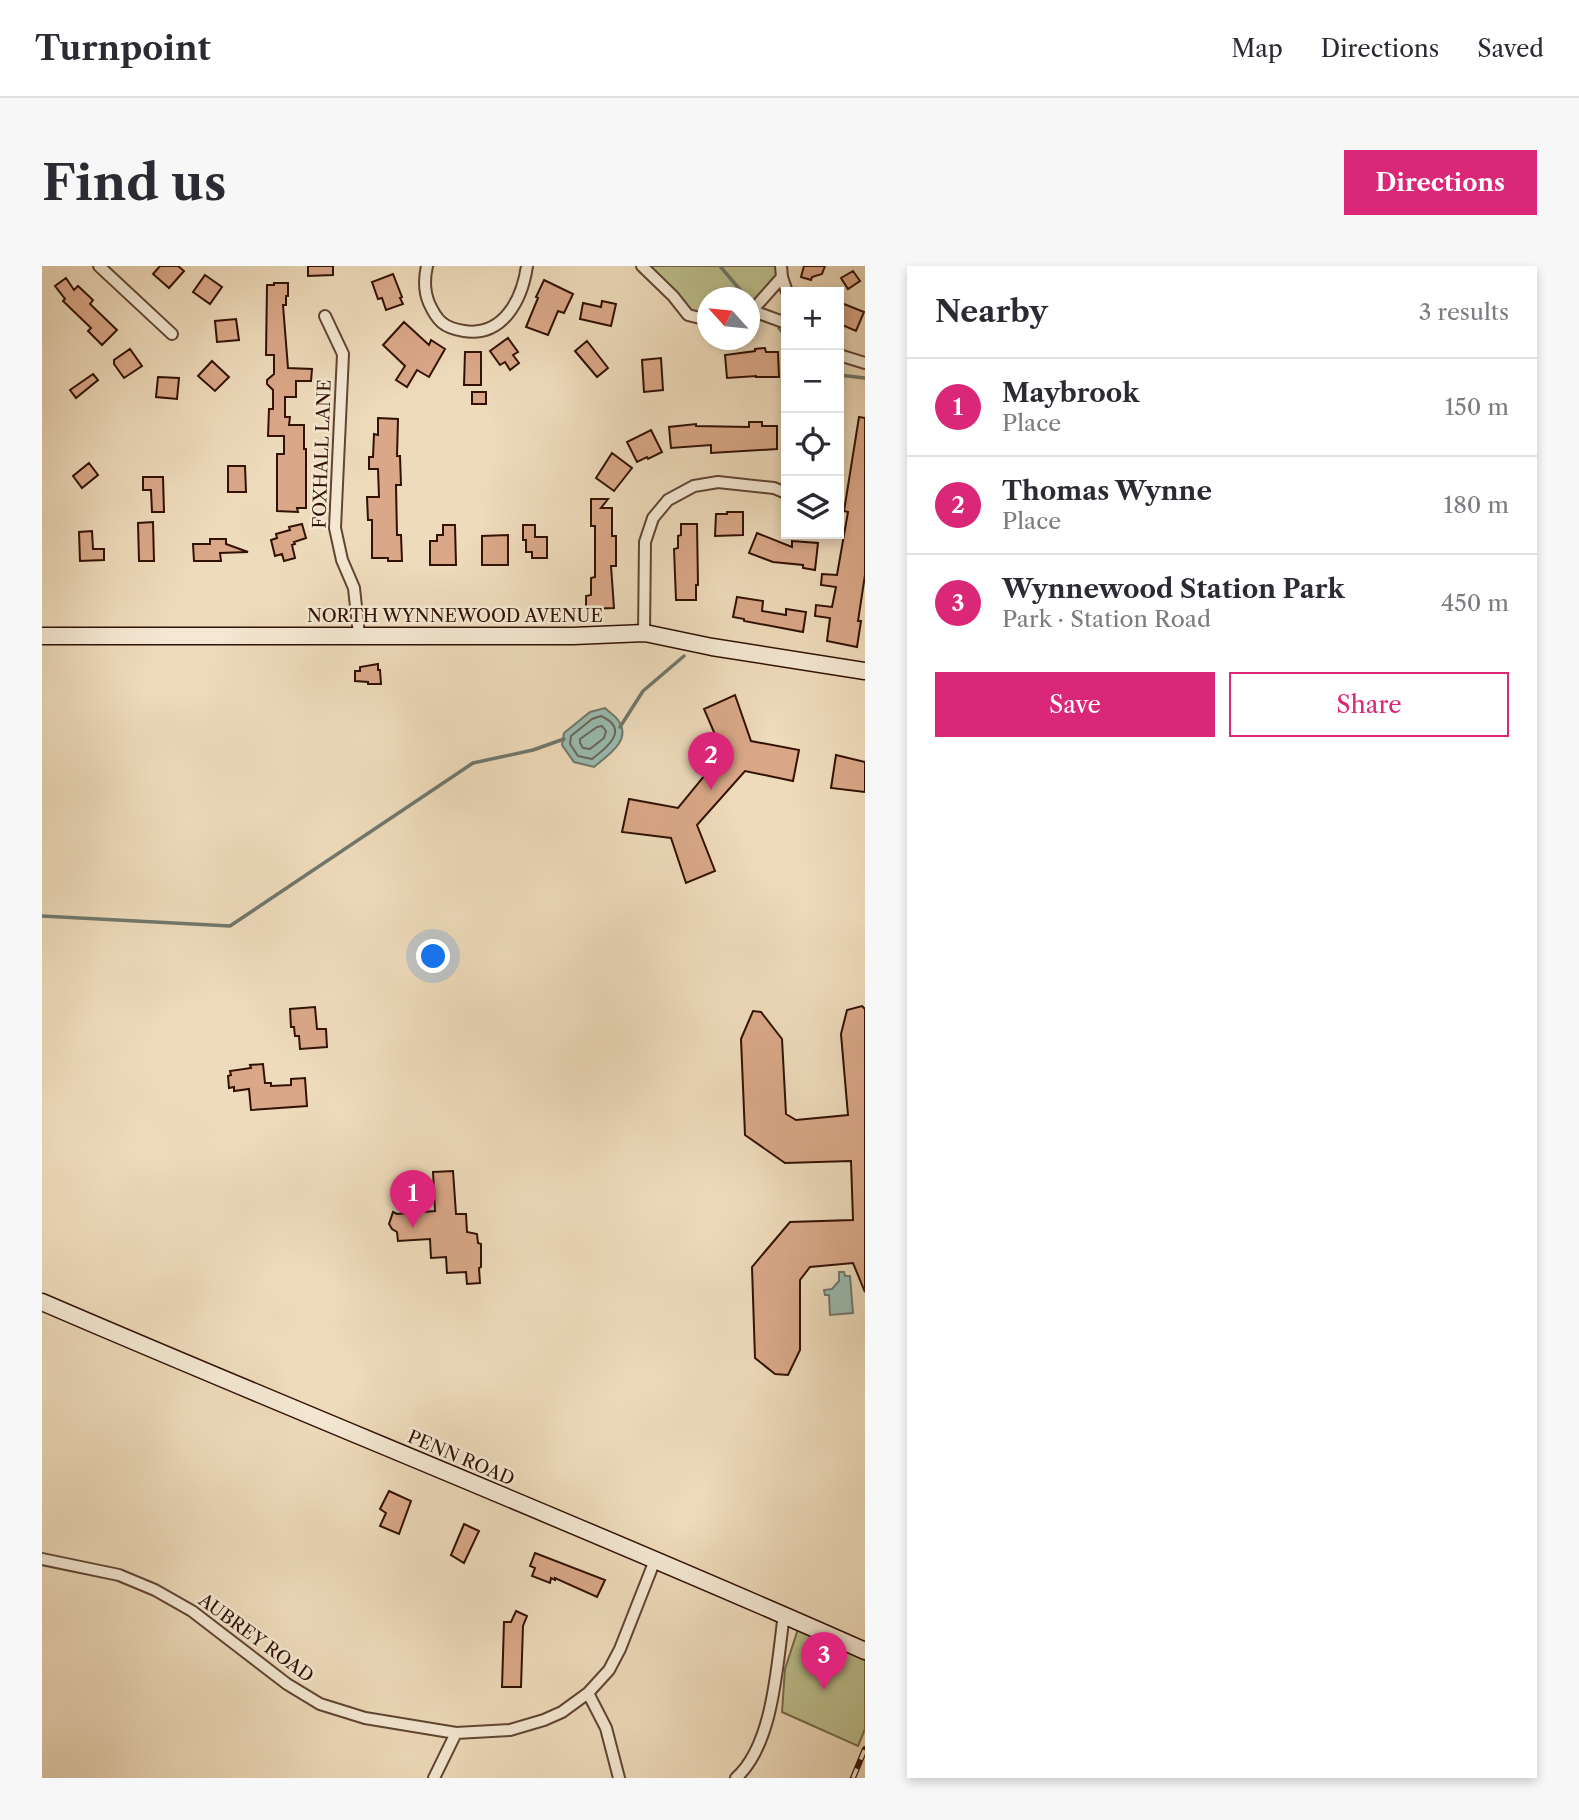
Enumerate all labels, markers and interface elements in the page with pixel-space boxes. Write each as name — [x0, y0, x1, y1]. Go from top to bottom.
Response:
text: Turnpoint — [35, 28, 211, 69]
text: Map — [1231, 34, 1283, 63]
text: Directions — [1321, 34, 1439, 63]
text: Saved — [1477, 34, 1544, 63]
button: Directions — [1344, 150, 1537, 215]
text: Find us — [42, 152, 226, 213]
north arrow — [697, 287, 760, 350]
map controls — [781, 287, 844, 539]
button: + — [781, 287, 844, 350]
text: Nearby — [935, 293, 1048, 330]
text: 3 results — [1419, 298, 1509, 326]
button: − — [781, 350, 844, 413]
text: Maybrook — [1002, 377, 1139, 409]
street label: FOXHALL LANE — [308, 379, 336, 529]
text: 1 — [953, 393, 963, 421]
text: 150 m — [1445, 393, 1509, 421]
text: Place — [1002, 409, 1061, 437]
button: locate — [781, 413, 844, 476]
text: Thomas Wynne — [1002, 475, 1212, 507]
button: layers — [781, 476, 844, 539]
text: 2 — [951, 491, 965, 519]
text: 180 m — [1444, 491, 1509, 519]
text: Place — [1002, 507, 1061, 535]
text: Wynnewood Station Park — [1002, 573, 1345, 605]
text: 3 — [952, 589, 965, 617]
text: 450 m — [1441, 589, 1509, 617]
street label: NORTH WYNNEWOOD AVENUE — [307, 605, 603, 627]
text: Park · Station Road — [1002, 605, 1211, 633]
button: Save — [935, 672, 1215, 737]
button: Share — [1229, 672, 1509, 737]
pin: 2 — [688, 732, 734, 790]
your location — [416, 939, 450, 973]
pin: 1 — [390, 1170, 436, 1228]
street label: PENN ROAD — [404, 1426, 518, 1490]
street label: AUBREY ROAD — [193, 1588, 318, 1687]
pin: 3 — [801, 1632, 847, 1690]

